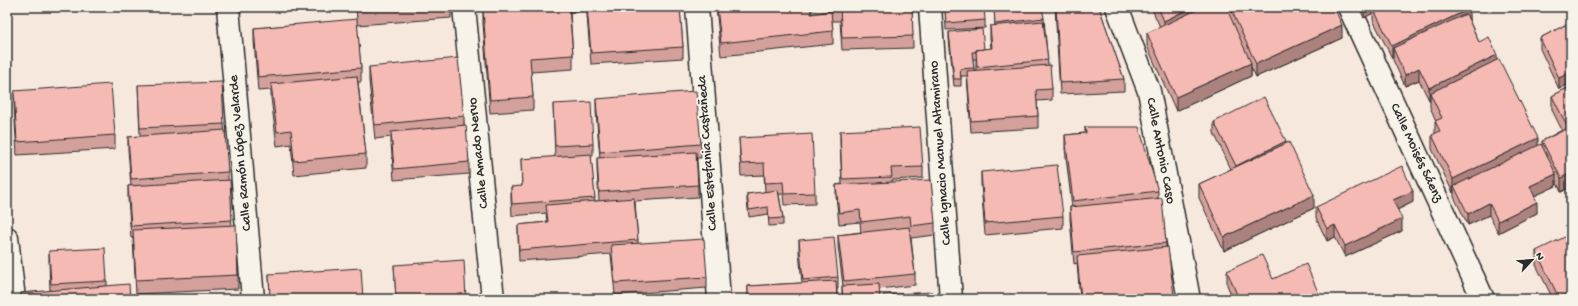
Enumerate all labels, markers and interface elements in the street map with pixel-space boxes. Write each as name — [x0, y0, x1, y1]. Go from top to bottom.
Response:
street label: Calle Ignacio Manuel Altamirano — [926, 60, 956, 246]
street label: Calle Ramón López Velarde — [226, 73, 256, 232]
street label: Calle Estefania Castañeda — [694, 74, 722, 231]
street label: Calle Antonio Caso — [1141, 96, 1179, 206]
street label: Calle Amado Nervo — [465, 97, 493, 209]
street label: Calle Moisés Sáenz — [1386, 101, 1447, 206]
north arrow — [1512, 240, 1552, 280]
text: N — [1532, 251, 1546, 262]

